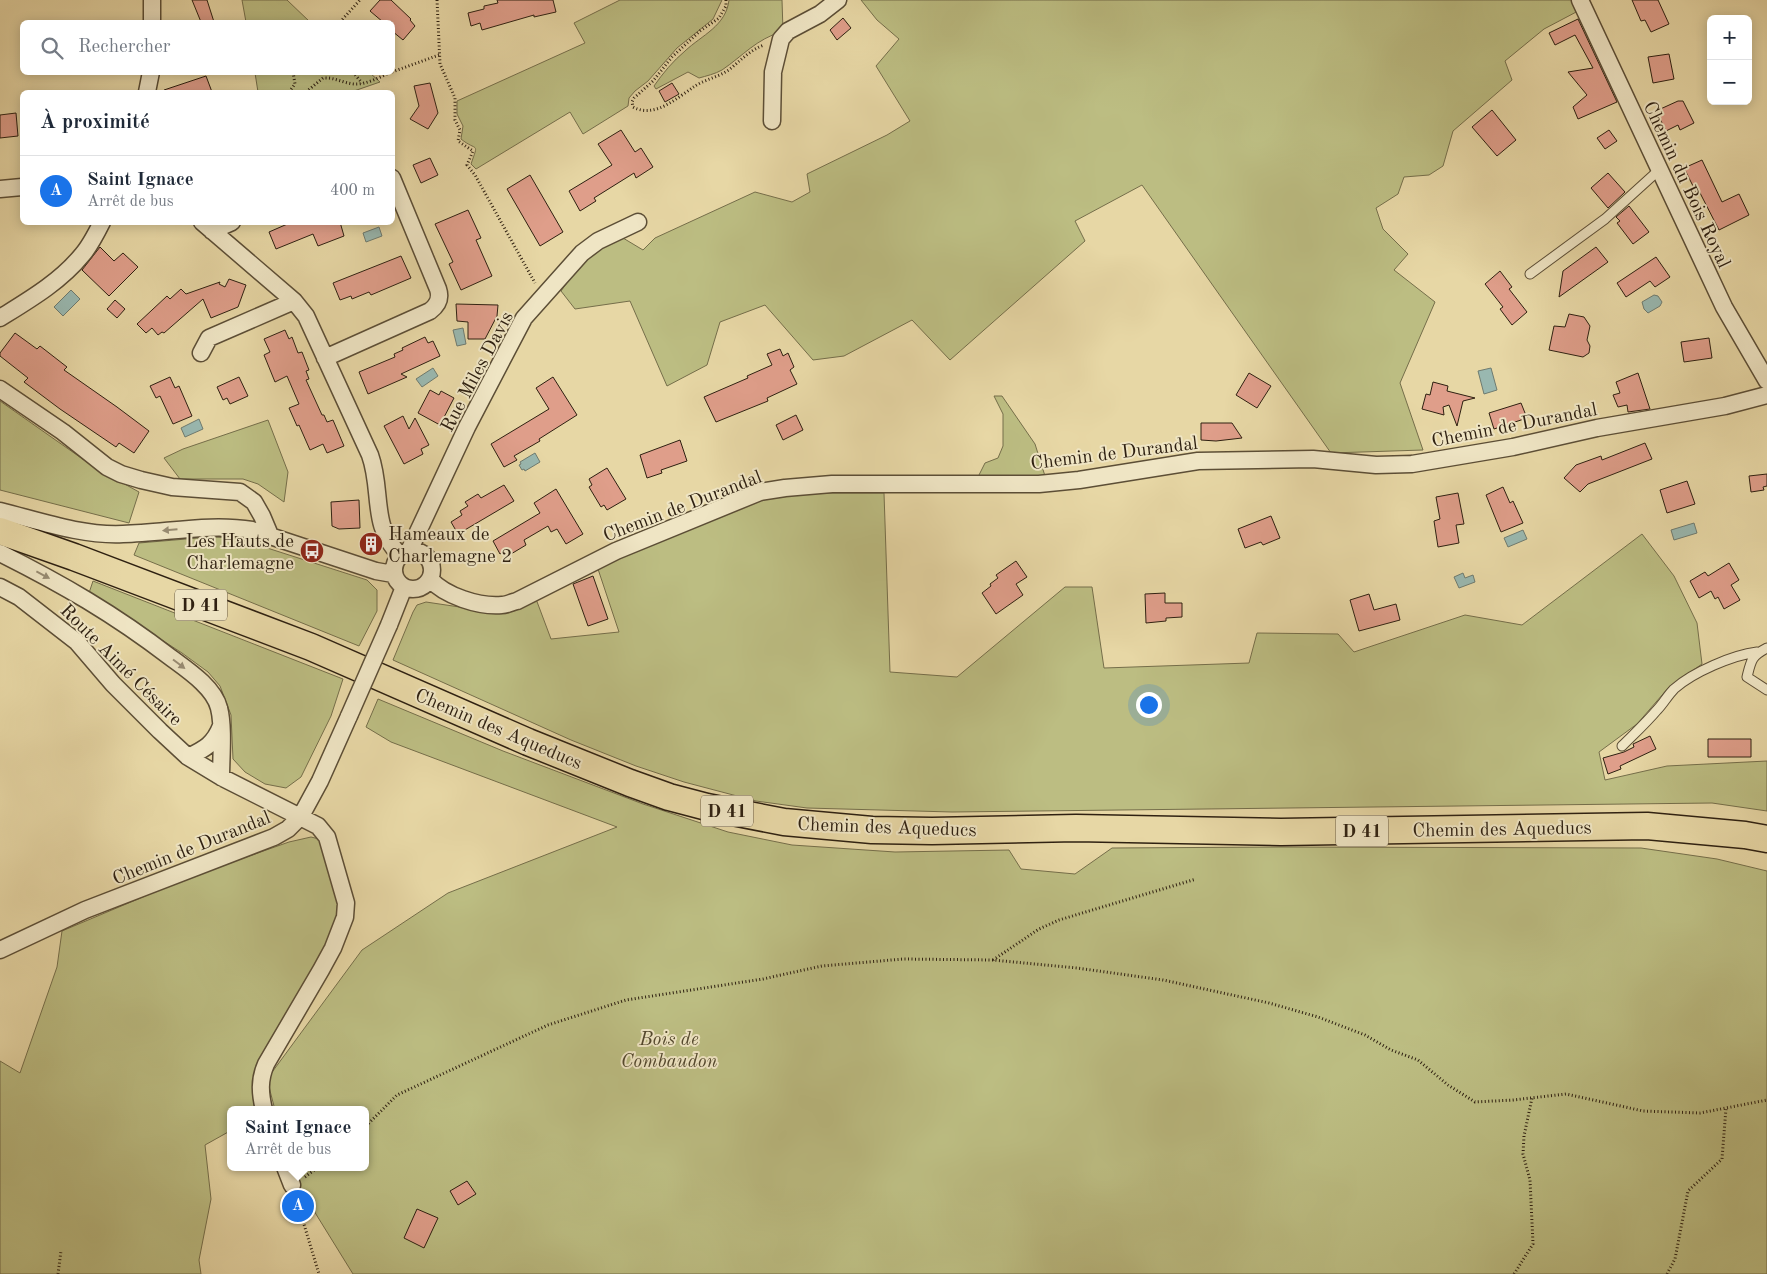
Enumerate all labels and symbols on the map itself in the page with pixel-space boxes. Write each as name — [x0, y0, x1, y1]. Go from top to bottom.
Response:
street label: Chemin du Bois Royal — [1639, 99, 1733, 271]
street label: Rue Miles Davis — [439, 309, 518, 436]
street label: Chemin de Durandal — [1430, 401, 1599, 452]
street label: Chemin de Durandal — [1030, 435, 1199, 474]
street label: Chemin de Durandal — [601, 468, 765, 546]
place label: Hameaux de Charlemagne 2 — [388, 526, 512, 567]
one-way arrow — [161, 527, 177, 535]
building icon: Hameaux de Charlemagne 2 — [358, 531, 384, 557]
place label: Les Hauts de Charlemagne — [186, 533, 294, 574]
bus stop icon: Les Hauts de Charlemagne — [299, 538, 325, 564]
one-way arrow — [36, 571, 51, 579]
road number: D 41 — [175, 590, 227, 620]
street label: Route Aimé Césaire — [56, 601, 185, 730]
one-way arrow — [172, 659, 186, 669]
street label: Chemin des Aqueducs — [412, 687, 584, 774]
your location — [1136, 692, 1162, 718]
road number: D 41 — [701, 796, 753, 826]
street label: Chemin de Durandal — [110, 809, 274, 890]
street label: Chemin des Aqueducs — [797, 816, 977, 841]
road number: D 41 — [1336, 816, 1388, 846]
street label: Chemin des Aqueducs — [1412, 819, 1592, 842]
park label: Bois de Combaudon — [621, 1031, 717, 1072]
pin: A — [282, 1187, 314, 1225]

